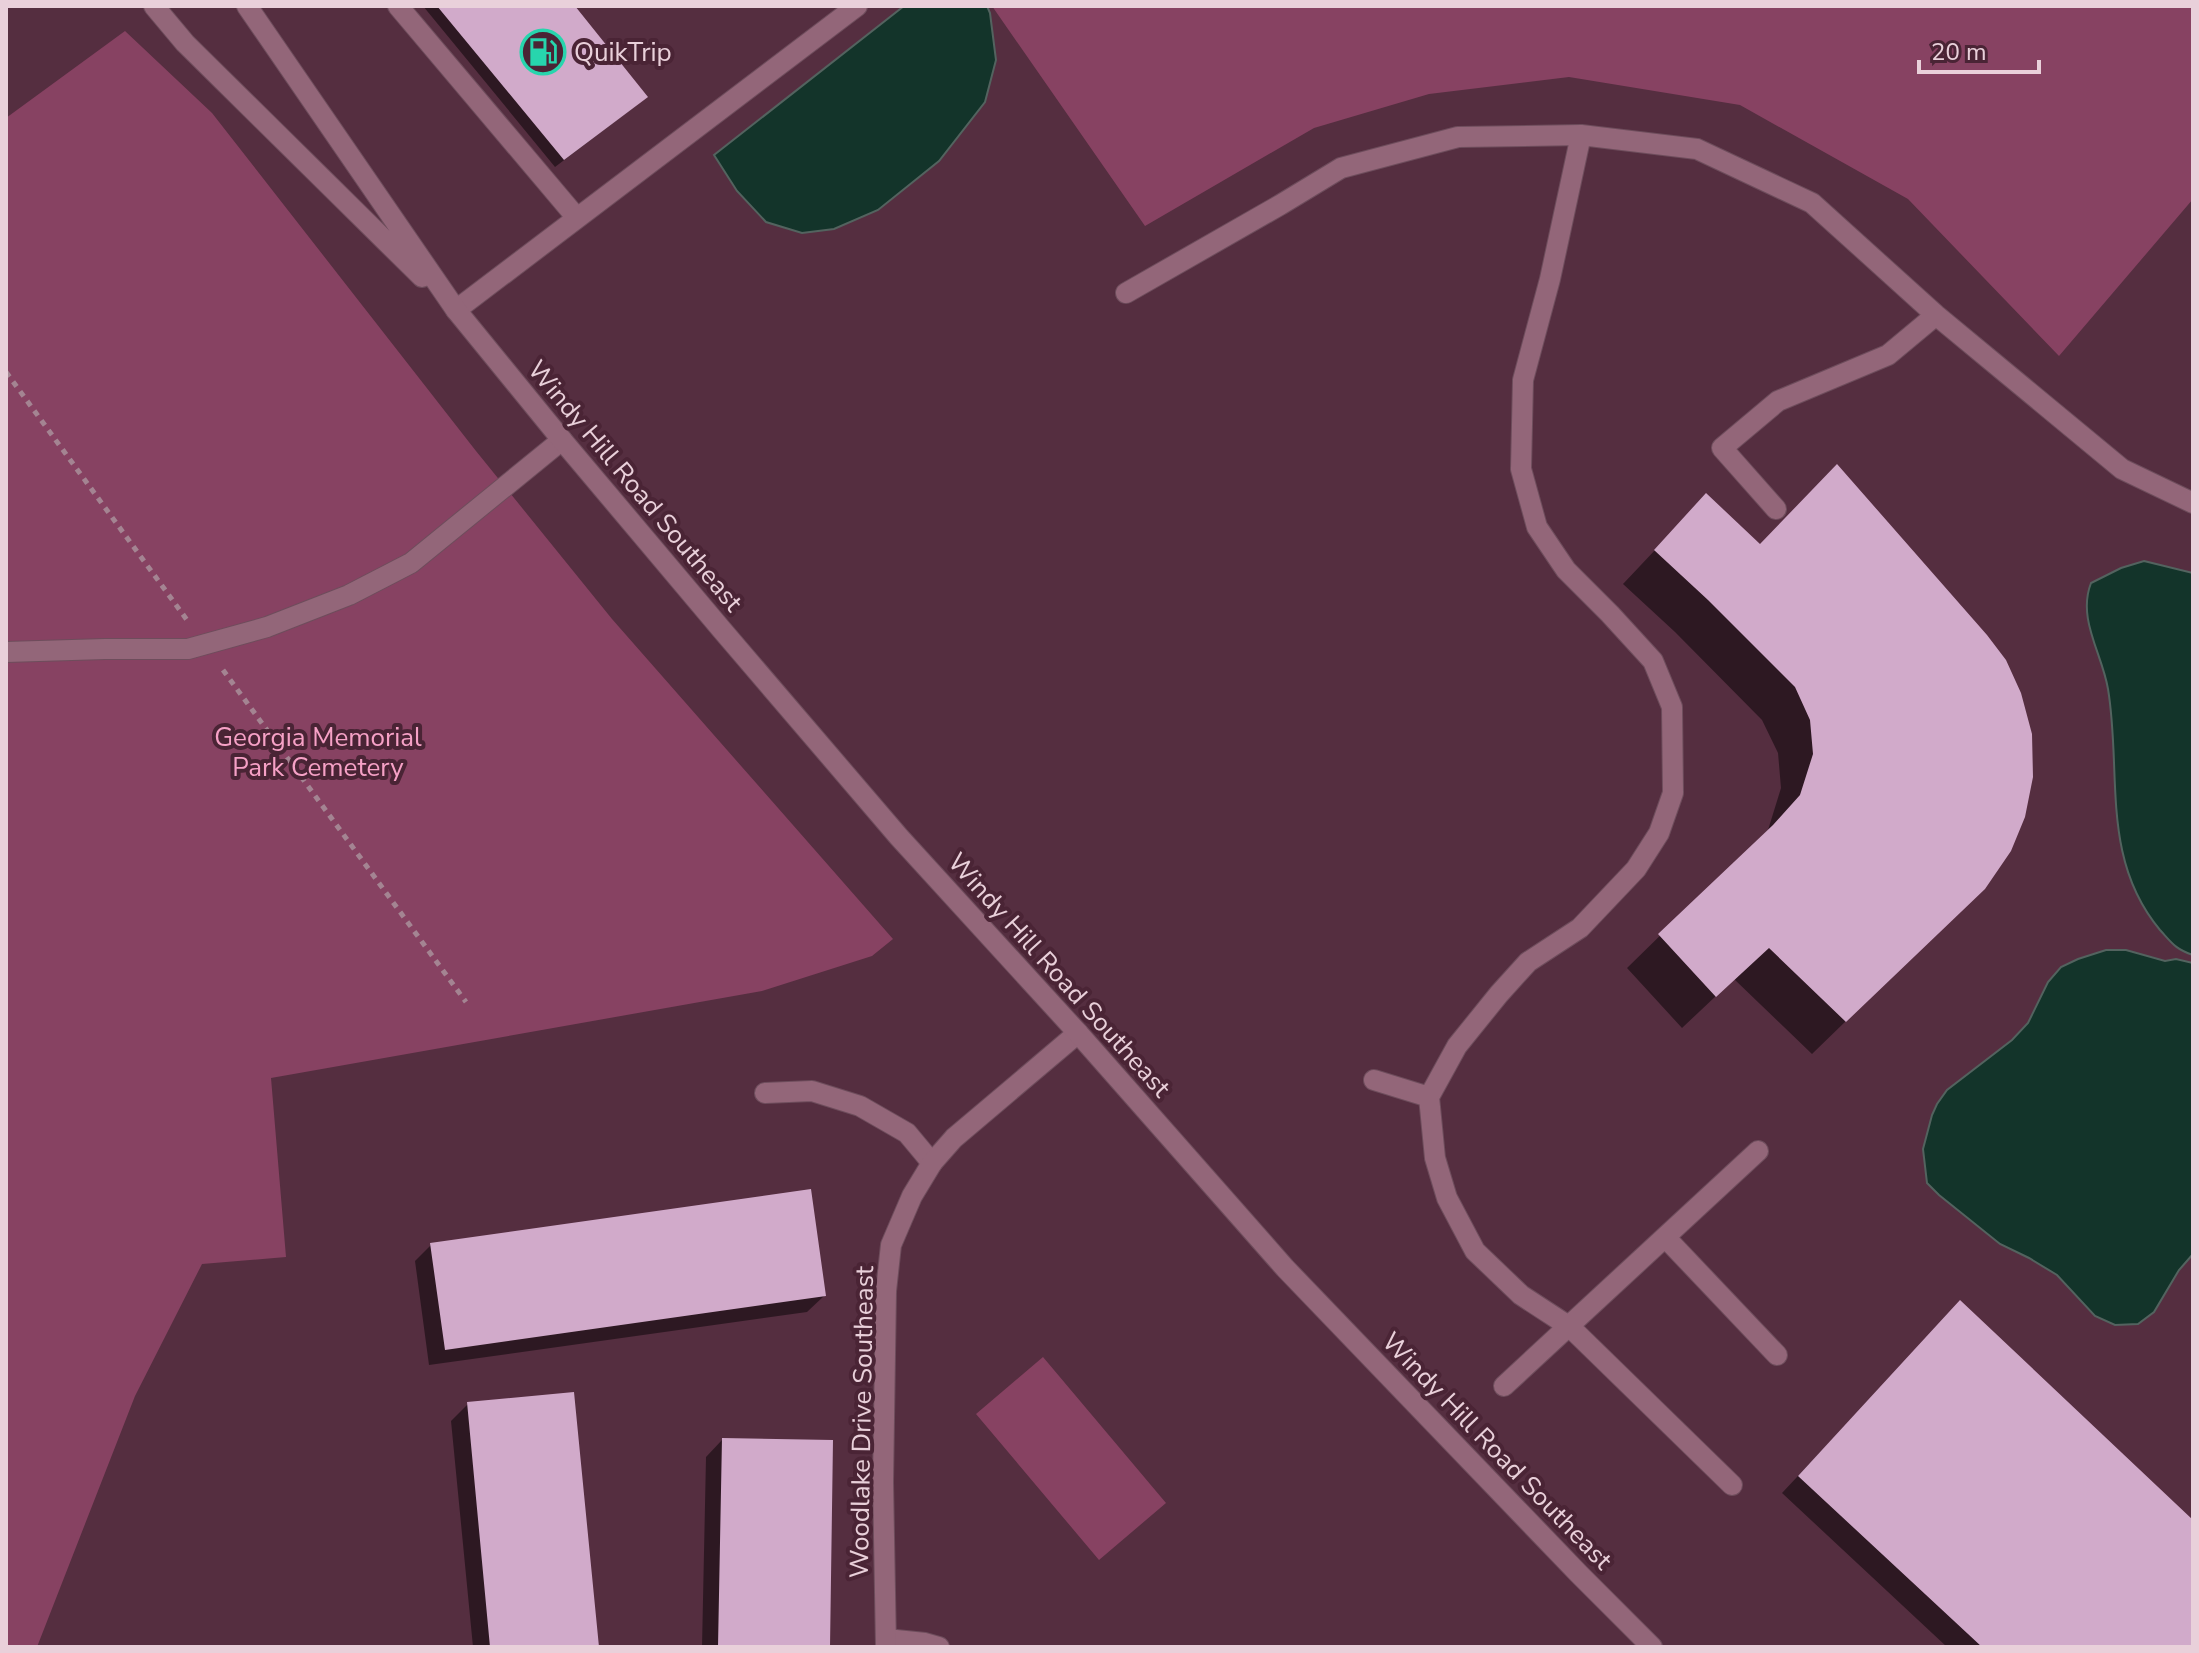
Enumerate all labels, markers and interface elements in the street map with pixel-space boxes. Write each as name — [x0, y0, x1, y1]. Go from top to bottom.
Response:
scale bar — [1919, 24, 2039, 74]
fuel station icon: QuikTrip — [519, 28, 567, 76]
place label: QuikTrip — [574, 35, 672, 70]
text: 20 m — [1931, 36, 1987, 68]
street label: Windy Hill Road Southeast — [519, 353, 751, 620]
park label: Georgia Memorial Park Cemetery — [214, 720, 422, 785]
street label: Windy Hill Road Southeast — [940, 845, 1179, 1105]
street label: Woodlake Drive Southeast — [842, 1265, 882, 1578]
street label: Windy Hill Road Southeast — [1374, 1325, 1621, 1578]

